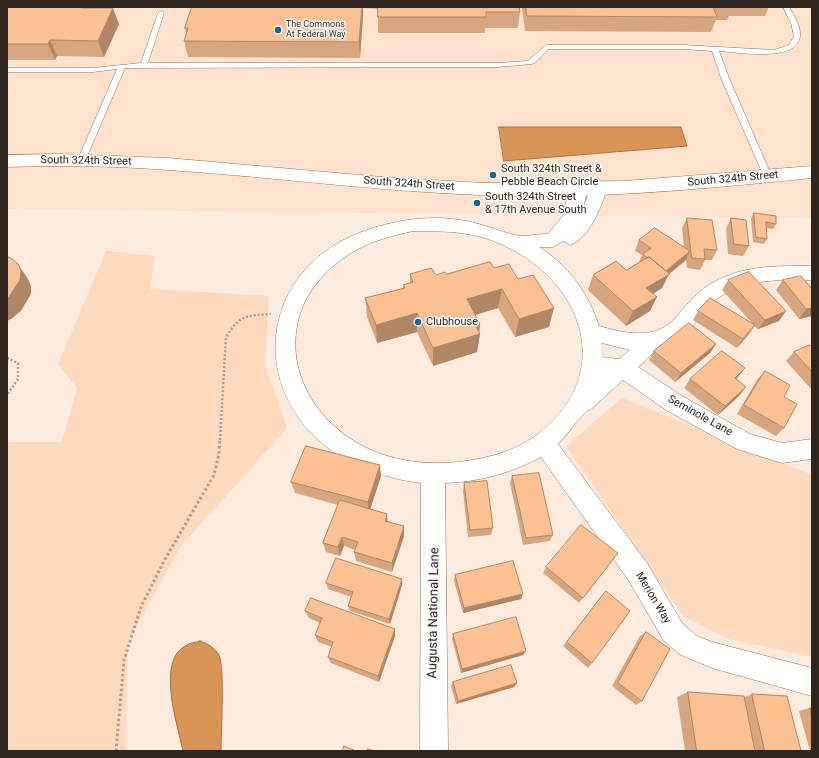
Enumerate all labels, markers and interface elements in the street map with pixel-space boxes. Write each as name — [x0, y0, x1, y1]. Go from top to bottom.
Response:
place label: The Commons At Federal Way — [286, 20, 346, 41]
marker: The Commons At Federal Way — [273, 25, 283, 35]
street label: South 324th Street — [40, 154, 132, 168]
place label: South 324th Street & Pebble Beach Circle — [501, 162, 602, 188]
street label: South 324th Street — [687, 168, 779, 190]
marker: South 324th Street & Pebble Beach Circle — [488, 170, 498, 180]
street label: South 324th Street — [363, 174, 455, 194]
place label: South 324th Street & 17th Avenue South — [485, 190, 587, 216]
marker: South 324th Street & 17th Avenue South — [472, 198, 482, 208]
place label: Clubhouse — [426, 315, 478, 329]
marker: Clubhouse — [413, 317, 423, 327]
street label: Seminole Lane — [665, 393, 735, 439]
street label: Augusta National Lane — [425, 547, 443, 679]
street label: Merion Way — [633, 570, 673, 626]

